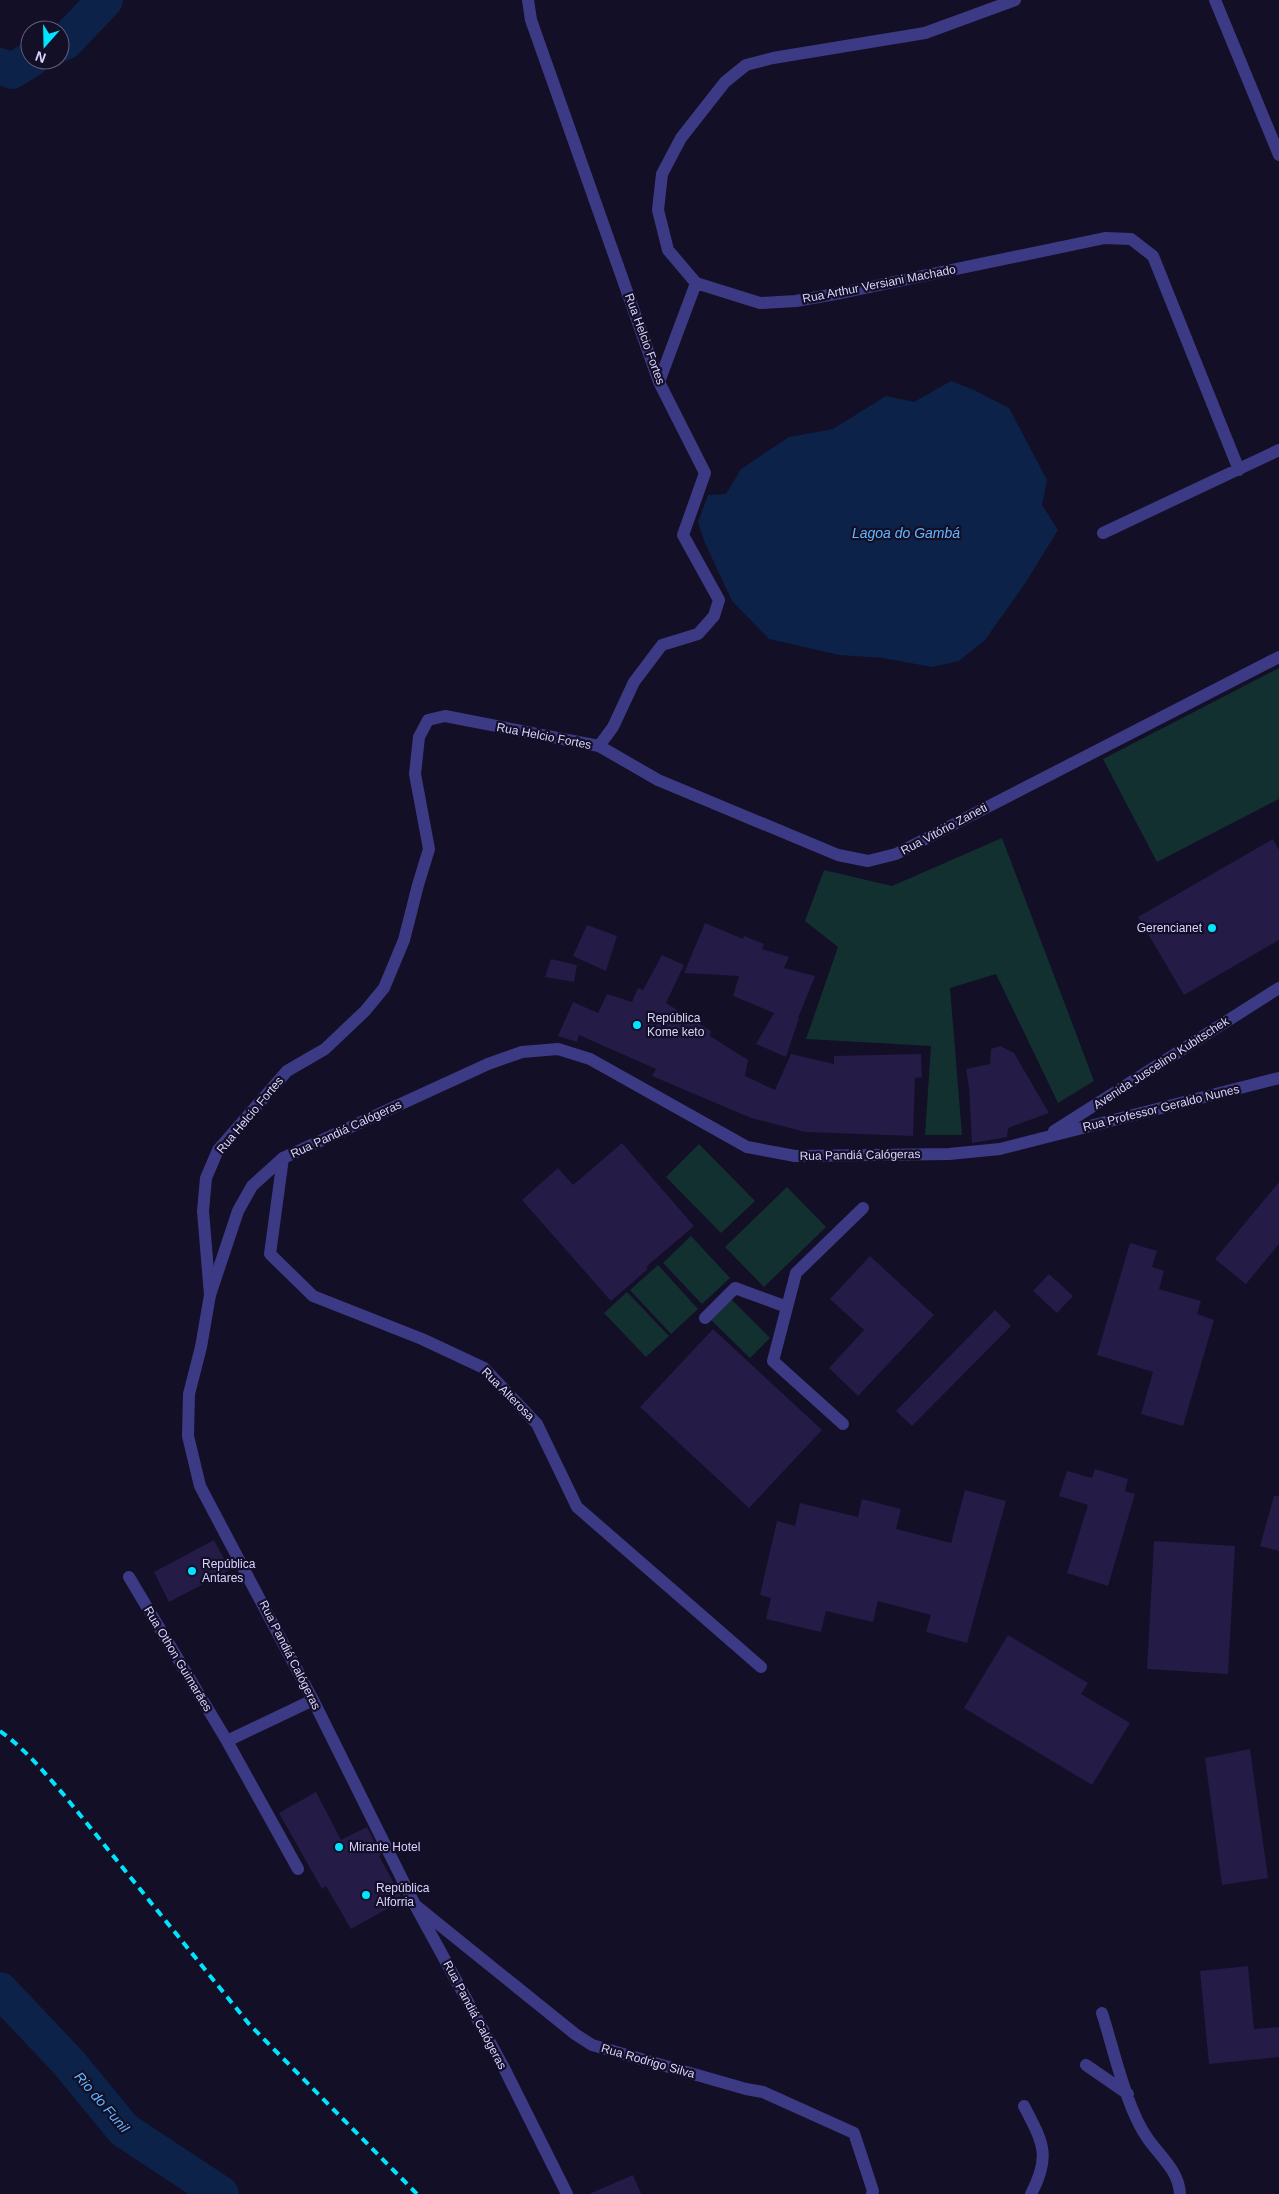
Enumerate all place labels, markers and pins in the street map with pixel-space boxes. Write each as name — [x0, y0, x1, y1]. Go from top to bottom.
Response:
place label: Gerencianet — [1137, 921, 1203, 935]
marker: Gerencianet — [1206, 922, 1218, 934]
place label: República Kome keto — [647, 1011, 705, 1039]
marker: República Kome keto — [631, 1019, 643, 1031]
place label: República Antares — [202, 1557, 256, 1585]
marker: República Antares — [186, 1565, 198, 1577]
place label: Mirante Hotel — [349, 1840, 420, 1854]
marker: Mirante Hotel — [333, 1841, 345, 1853]
place label: República Alforria — [376, 1881, 430, 1909]
marker: República Alforria — [360, 1889, 372, 1901]

